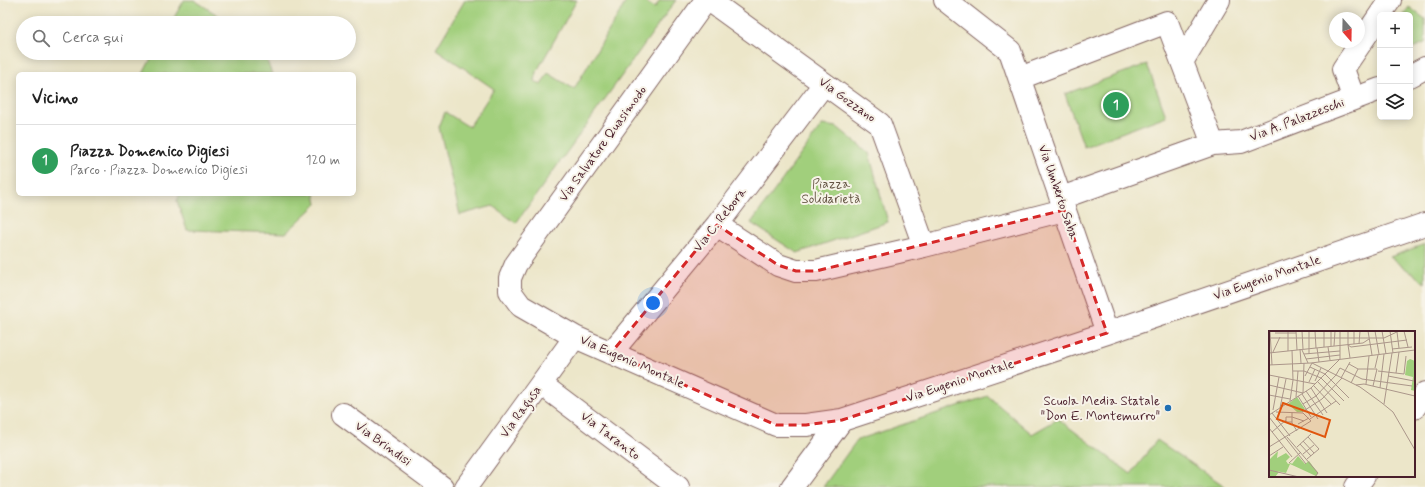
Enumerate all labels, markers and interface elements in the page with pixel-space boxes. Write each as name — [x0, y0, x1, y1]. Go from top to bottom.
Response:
north arrow — [1329, 12, 1365, 48]
map controls — [1377, 12, 1413, 120]
button: + — [1377, 12, 1413, 48]
search box — [16, 16, 356, 60]
icon: search — [30, 27, 52, 49]
text: Cerca qui — [62, 28, 123, 48]
button: − — [1377, 48, 1413, 84]
street label: Via Gozzano — [815, 73, 879, 127]
street label: Via Salvatore Quasimodo — [555, 83, 651, 205]
button: layers — [1377, 84, 1413, 120]
text: Vicino — [32, 87, 78, 109]
pin: 1 — [1103, 90, 1129, 120]
street label: Via A. Palazzeschi — [1247, 94, 1347, 146]
text: Piazza Domenico Digiesi — [70, 142, 229, 162]
street label: Via Umberto Saba — [1034, 142, 1082, 242]
text: 1 — [42, 152, 48, 169]
text: 120 m — [306, 152, 340, 169]
text: Parco · Piazza Domenico Digiesi — [70, 162, 248, 179]
park label: Piazza Solidarietà — [802, 176, 860, 208]
street label: Via C. Rebora — [690, 184, 751, 256]
street label: Via Eugenio Montale — [1211, 252, 1323, 304]
your location — [643, 293, 663, 313]
street label: Via Eugenio Montale — [577, 331, 687, 393]
inset map — [1269, 331, 1415, 477]
street label: Via Eugenio Montale — [904, 356, 1016, 406]
street label: Via Ragusa — [496, 383, 547, 443]
place label: Scuola Media Statale "Don E. Montemurro" — [1041, 393, 1160, 425]
marker: Scuola Media Statale "Don E. Montemurro" — [1163, 403, 1173, 413]
street label: Via Taranto — [577, 408, 643, 464]
street label: Via Brindisi — [351, 418, 415, 470]

